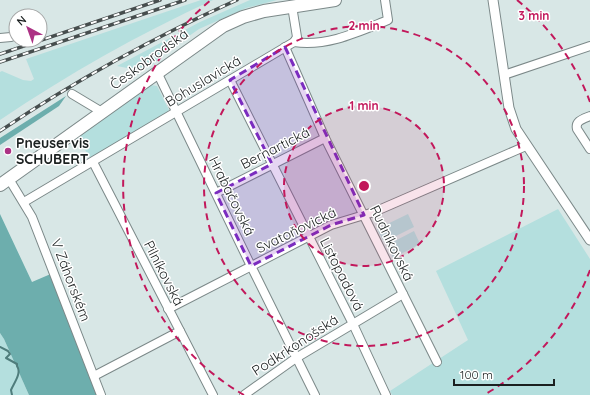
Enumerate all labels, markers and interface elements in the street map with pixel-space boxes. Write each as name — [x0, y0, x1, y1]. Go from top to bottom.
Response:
north arrow — [8, 8, 48, 48]
text: 3 min — [519, 8, 549, 23]
text: N — [14, 13, 29, 28]
text: 2 min — [348, 18, 380, 33]
street label: Českobrodská — [106, 25, 192, 93]
street label: Bohuslavická — [162, 51, 244, 111]
text: 1 min — [349, 98, 379, 113]
street label: Bernartická — [237, 123, 313, 173]
place label: Pneuservis SCHUBERT — [16, 134, 89, 168]
marker: Pneuservis SCHUBERT — [3, 146, 13, 156]
street label: Hrabačovská — [205, 153, 259, 239]
centre of rings — [357, 179, 371, 193]
street label: Rudníkovská — [366, 202, 418, 284]
street label: Svatoňovická — [253, 203, 339, 257]
street label: Listopadová — [316, 234, 368, 314]
street label: V Záhorském — [47, 236, 95, 324]
street label: Pilníkovská — [140, 237, 188, 309]
street label: Podkrkonošská — [248, 310, 342, 380]
scale bar — [454, 361, 554, 387]
text: 100 m — [460, 367, 493, 382]

